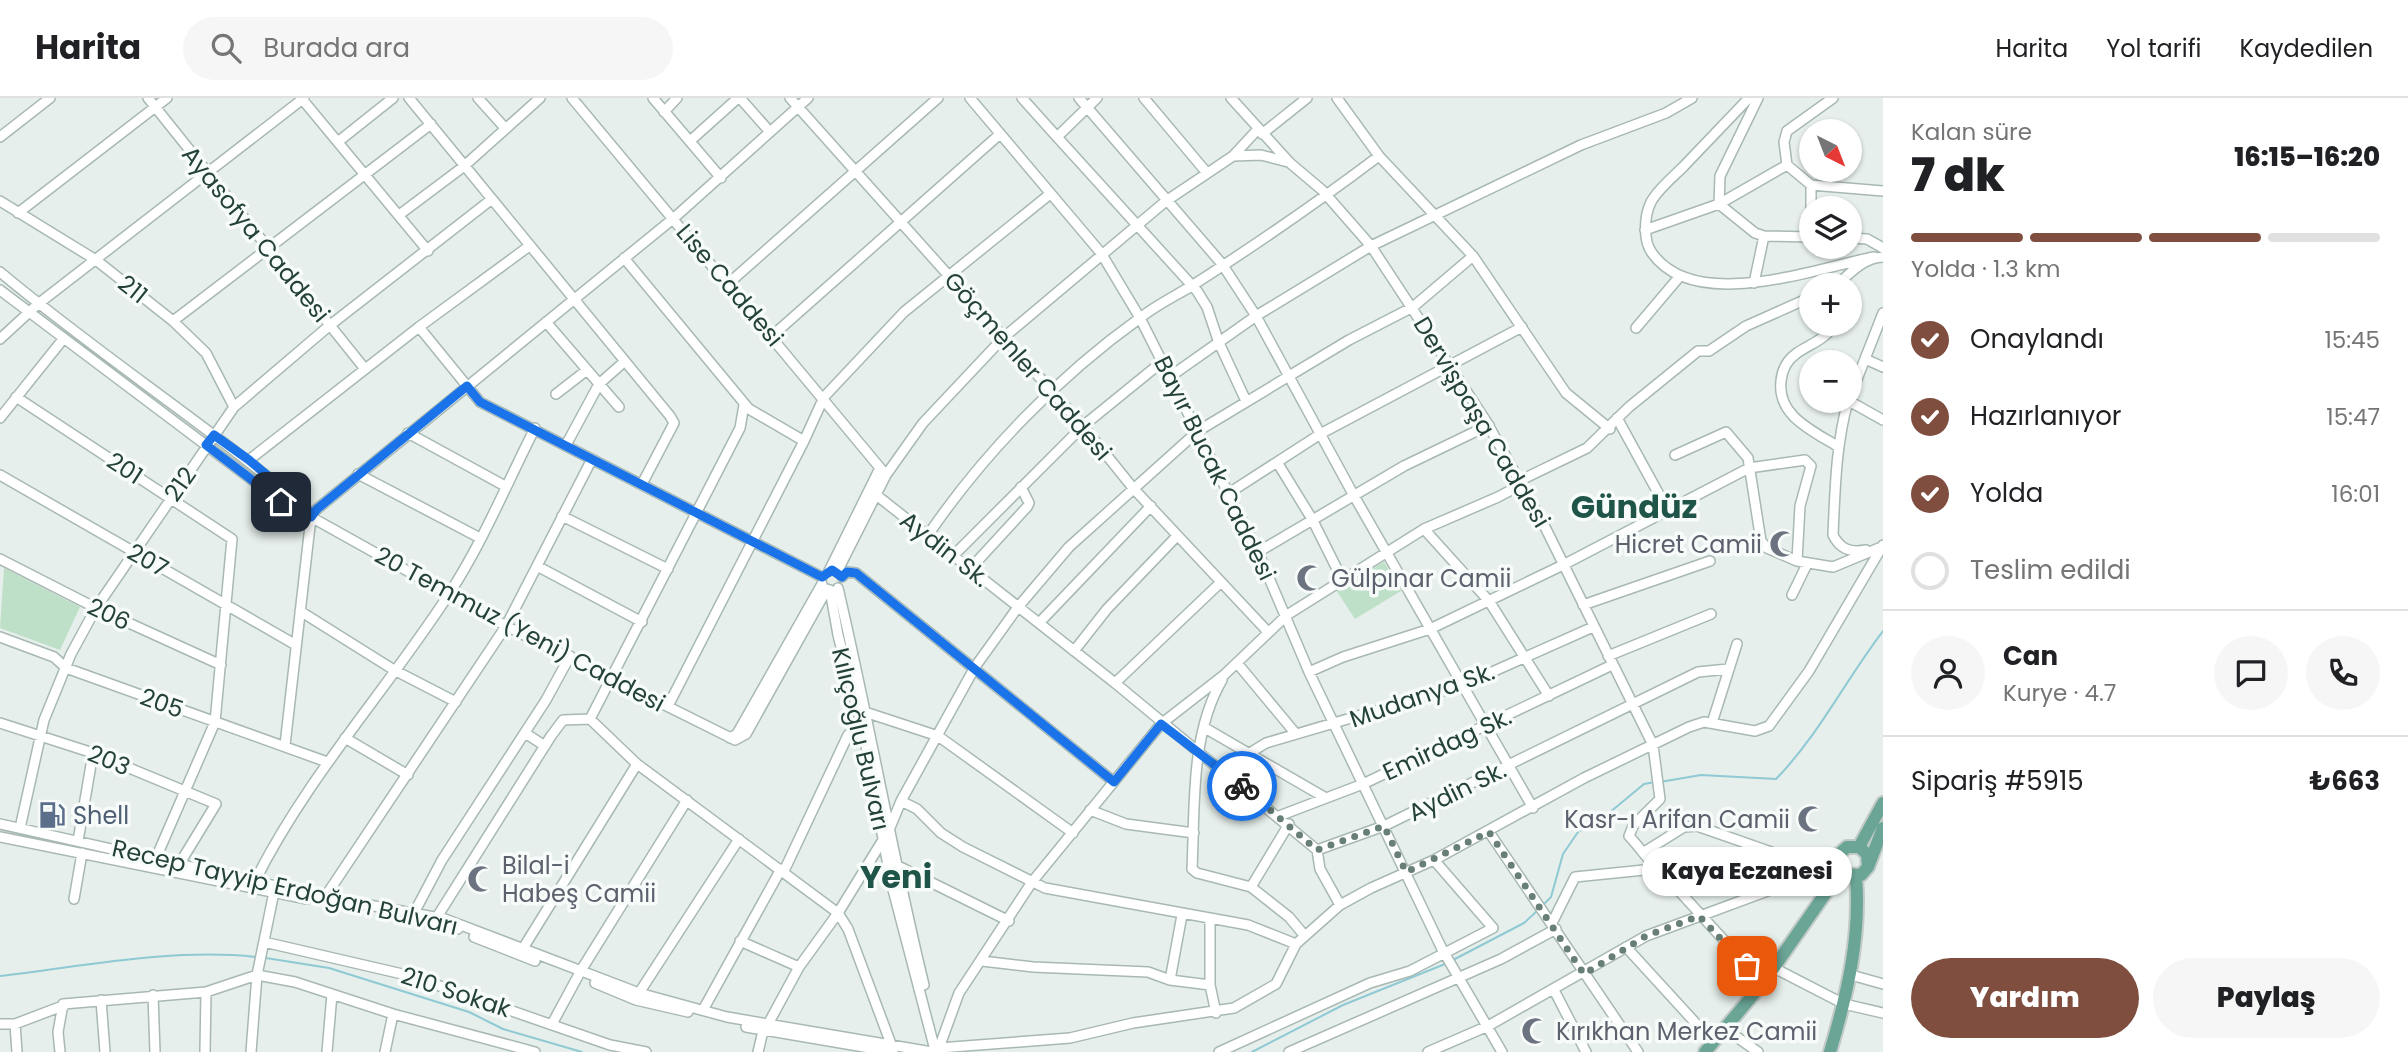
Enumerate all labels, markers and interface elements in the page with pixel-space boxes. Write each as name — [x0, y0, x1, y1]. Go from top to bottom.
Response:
search box — [183, 17, 673, 80]
text: Harita — [35, 24, 141, 71]
icon: search — [207, 29, 245, 67]
text: Burada ara — [263, 30, 410, 66]
text: Harita — [1996, 32, 2068, 65]
text: Yol tarifi — [2106, 32, 2202, 65]
text: Kaydedilen — [2240, 32, 2373, 65]
text: Kalan süre — [1911, 116, 2032, 148]
north arrow — [1799, 119, 1862, 182]
map controls — [1799, 119, 1862, 413]
street label: Ayasofya Caddesi — [174, 139, 338, 329]
text: 16:15–16:20 — [2234, 139, 2380, 175]
text: 7 dk — [1911, 143, 2005, 207]
button: layers — [1799, 196, 1862, 259]
street label: Lise Caddesi — [669, 217, 791, 353]
text: Yolda · 1.3 km — [1911, 253, 2060, 285]
street label: Göçmenler Caddesi — [937, 265, 1119, 467]
street label: 211 — [111, 267, 155, 311]
button: + — [1799, 273, 1862, 336]
street label: Dervişpaşa Caddesi — [1406, 310, 1558, 534]
icon: check — [1911, 321, 1949, 359]
text: Onaylandı — [1970, 321, 2104, 357]
text: 15:45 — [2324, 324, 2380, 356]
street label: Bayır Bucak Caddesi — [1146, 350, 1284, 586]
button: − — [1799, 350, 1862, 413]
icon: check — [1911, 398, 1949, 436]
text: Hazırlanıyor — [1970, 398, 2121, 434]
text: 15:47 — [2326, 401, 2380, 433]
street label: 201 — [101, 444, 149, 492]
street label: 212 — [156, 460, 204, 508]
pin — [251, 472, 311, 532]
icon: check — [1911, 475, 1949, 513]
text: Yolda — [1970, 475, 2043, 511]
text: 16:01 — [2331, 478, 2380, 510]
icon: home — [262, 483, 300, 521]
district label: Gündüz — [1571, 484, 1697, 529]
street label: Aydin Sk. — [893, 504, 997, 594]
place label: Hicret Camii — [1615, 528, 1762, 561]
mosque icon: Hicret Camii — [1768, 529, 1798, 559]
street label: 207 — [122, 535, 174, 585]
street label: 20 Temmuz (Yeni) Caddesi — [369, 538, 671, 720]
text: Teslim edildi — [1970, 552, 2131, 588]
place label: Gülpınar Camii — [1331, 562, 1511, 595]
mosque icon: Gülpınar Camii — [1295, 563, 1325, 593]
street label: 206 — [82, 590, 136, 638]
button: person — [1911, 636, 1985, 710]
button: chat — [2214, 636, 2288, 710]
button: phone — [2306, 636, 2380, 710]
text: Can — [2003, 638, 2058, 674]
street label: Kılıçoğlu Bulvarı — [824, 644, 898, 834]
street label: Mudanya Sk. — [1345, 655, 1499, 735]
text: Kurye · 4.7 — [2003, 677, 2116, 709]
street label: 205 — [136, 680, 188, 726]
street label: Emirdag Sk. — [1377, 700, 1517, 788]
street label: 203 — [83, 737, 135, 783]
courier — [1207, 751, 1277, 821]
street label: Aydin Sk. — [1403, 753, 1511, 829]
text: Sipariş #5915 — [1911, 763, 2084, 799]
text: ₺663 — [2309, 763, 2380, 799]
icon: bike — [1223, 767, 1261, 805]
place label: Shell — [73, 799, 129, 832]
fuel station icon: Shell — [37, 800, 67, 830]
place label: Kasr-ı Arifan Camii — [1564, 803, 1790, 836]
mosque icon: Kasr-ı Arifan Camii — [1796, 804, 1826, 834]
street label: Recep Tayyip Erdoğan Bulvarı — [109, 831, 461, 943]
callout: Kaya Eczanesi — [1642, 847, 1852, 896]
place label: Bilal-i Habeş Camii — [502, 849, 656, 910]
district label: Yeni — [860, 854, 932, 899]
text: Kaya Eczanesi — [1661, 855, 1833, 887]
mosque icon: Bilal-i Habeş Camii — [466, 864, 496, 894]
pin — [1717, 936, 1777, 996]
icon: bag — [1728, 947, 1766, 985]
button: Yardım — [1911, 958, 2139, 1038]
button: Paylaş — [2153, 958, 2380, 1038]
street label: 210 Sokak — [397, 959, 516, 1025]
place label: Kırıkhan Merkez Camii — [1556, 1015, 1817, 1048]
mosque icon: Kırıkhan Merkez Camii — [1520, 1016, 1550, 1046]

